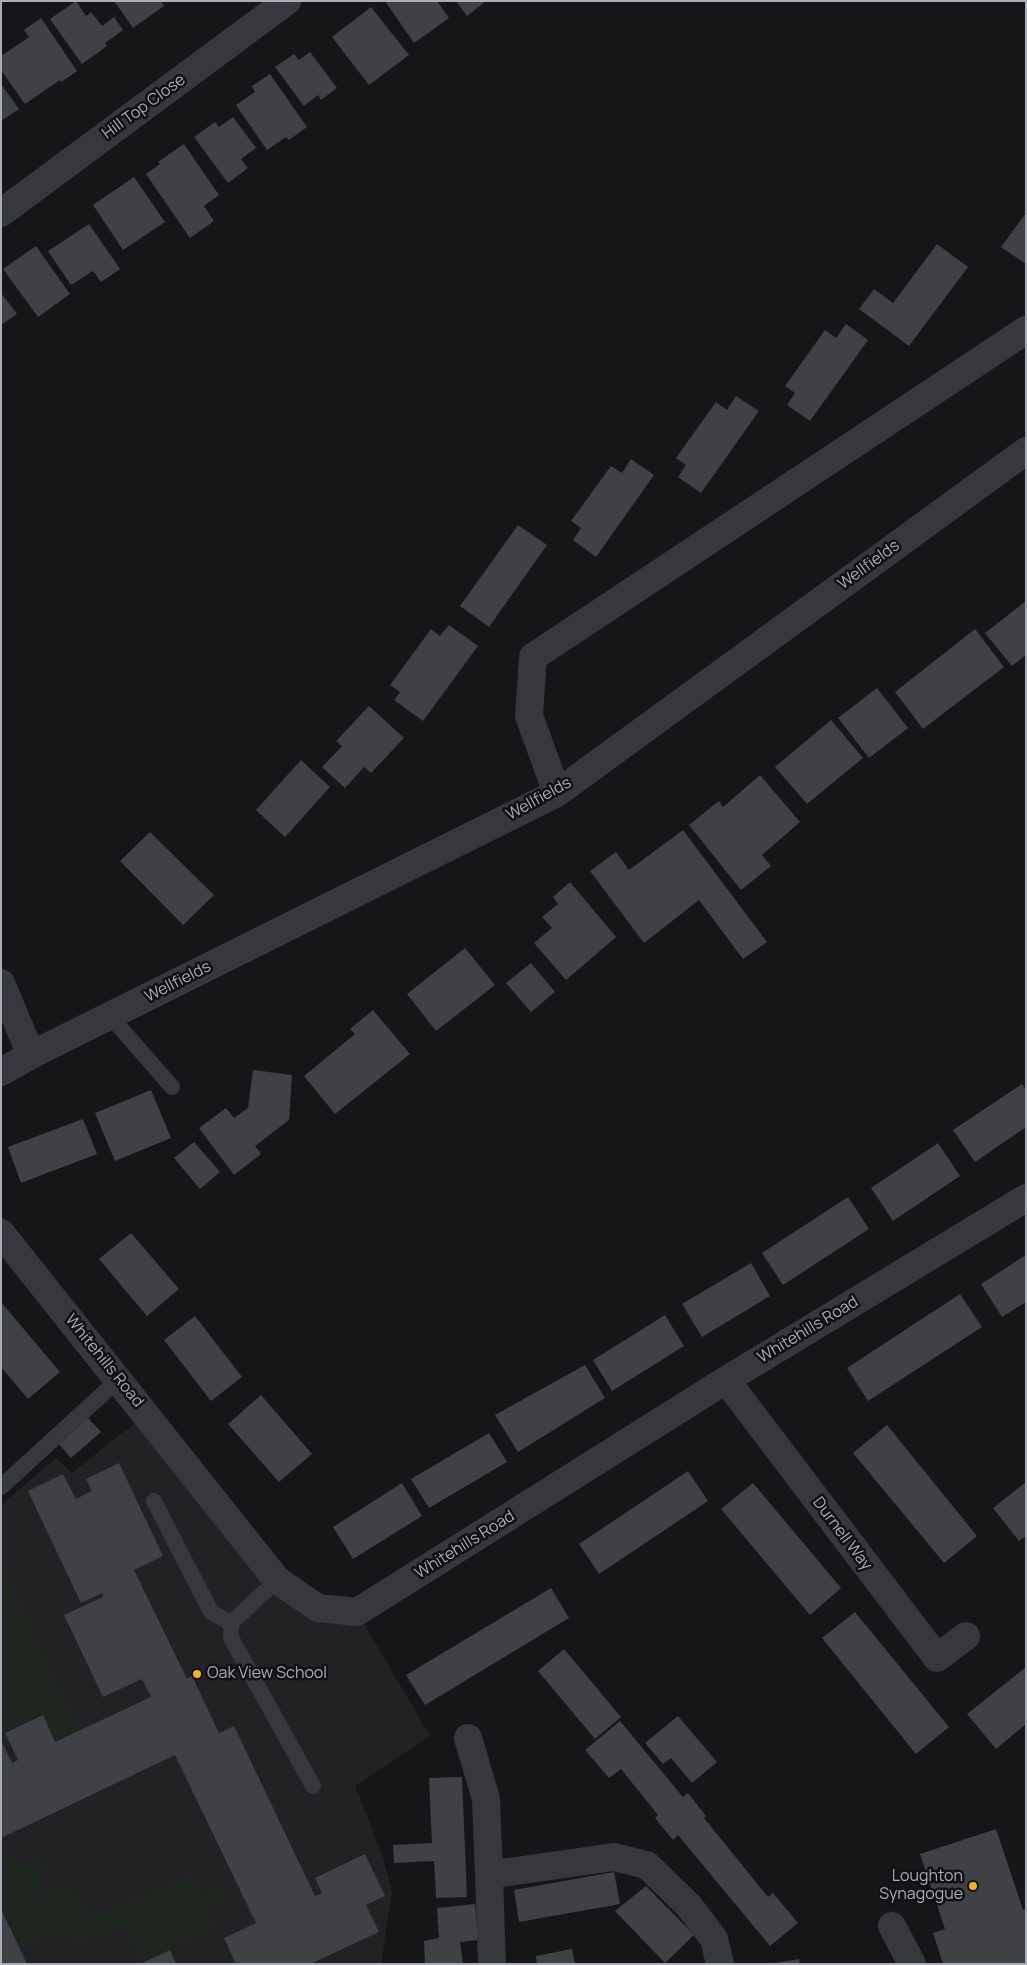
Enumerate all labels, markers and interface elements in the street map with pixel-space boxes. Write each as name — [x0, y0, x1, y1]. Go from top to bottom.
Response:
street label: Hill Top Close — [99, 70, 189, 144]
street label: Wellfields — [834, 536, 904, 594]
street label: Wellfields — [503, 773, 575, 825]
street label: Wellfields — [142, 957, 214, 1007]
street label: Whitehills Road — [754, 1292, 862, 1368]
street label: Whitehills Road — [61, 1311, 147, 1411]
street label: Durnell Way — [808, 1494, 876, 1574]
street label: Whitehills Road — [412, 1507, 518, 1583]
place label: Oak View School — [207, 1664, 327, 1684]
marker: Oak View School — [191, 1668, 203, 1680]
place label: Loughton Synagogue — [879, 1867, 963, 1905]
marker: Loughton Synagogue — [967, 1880, 979, 1892]

